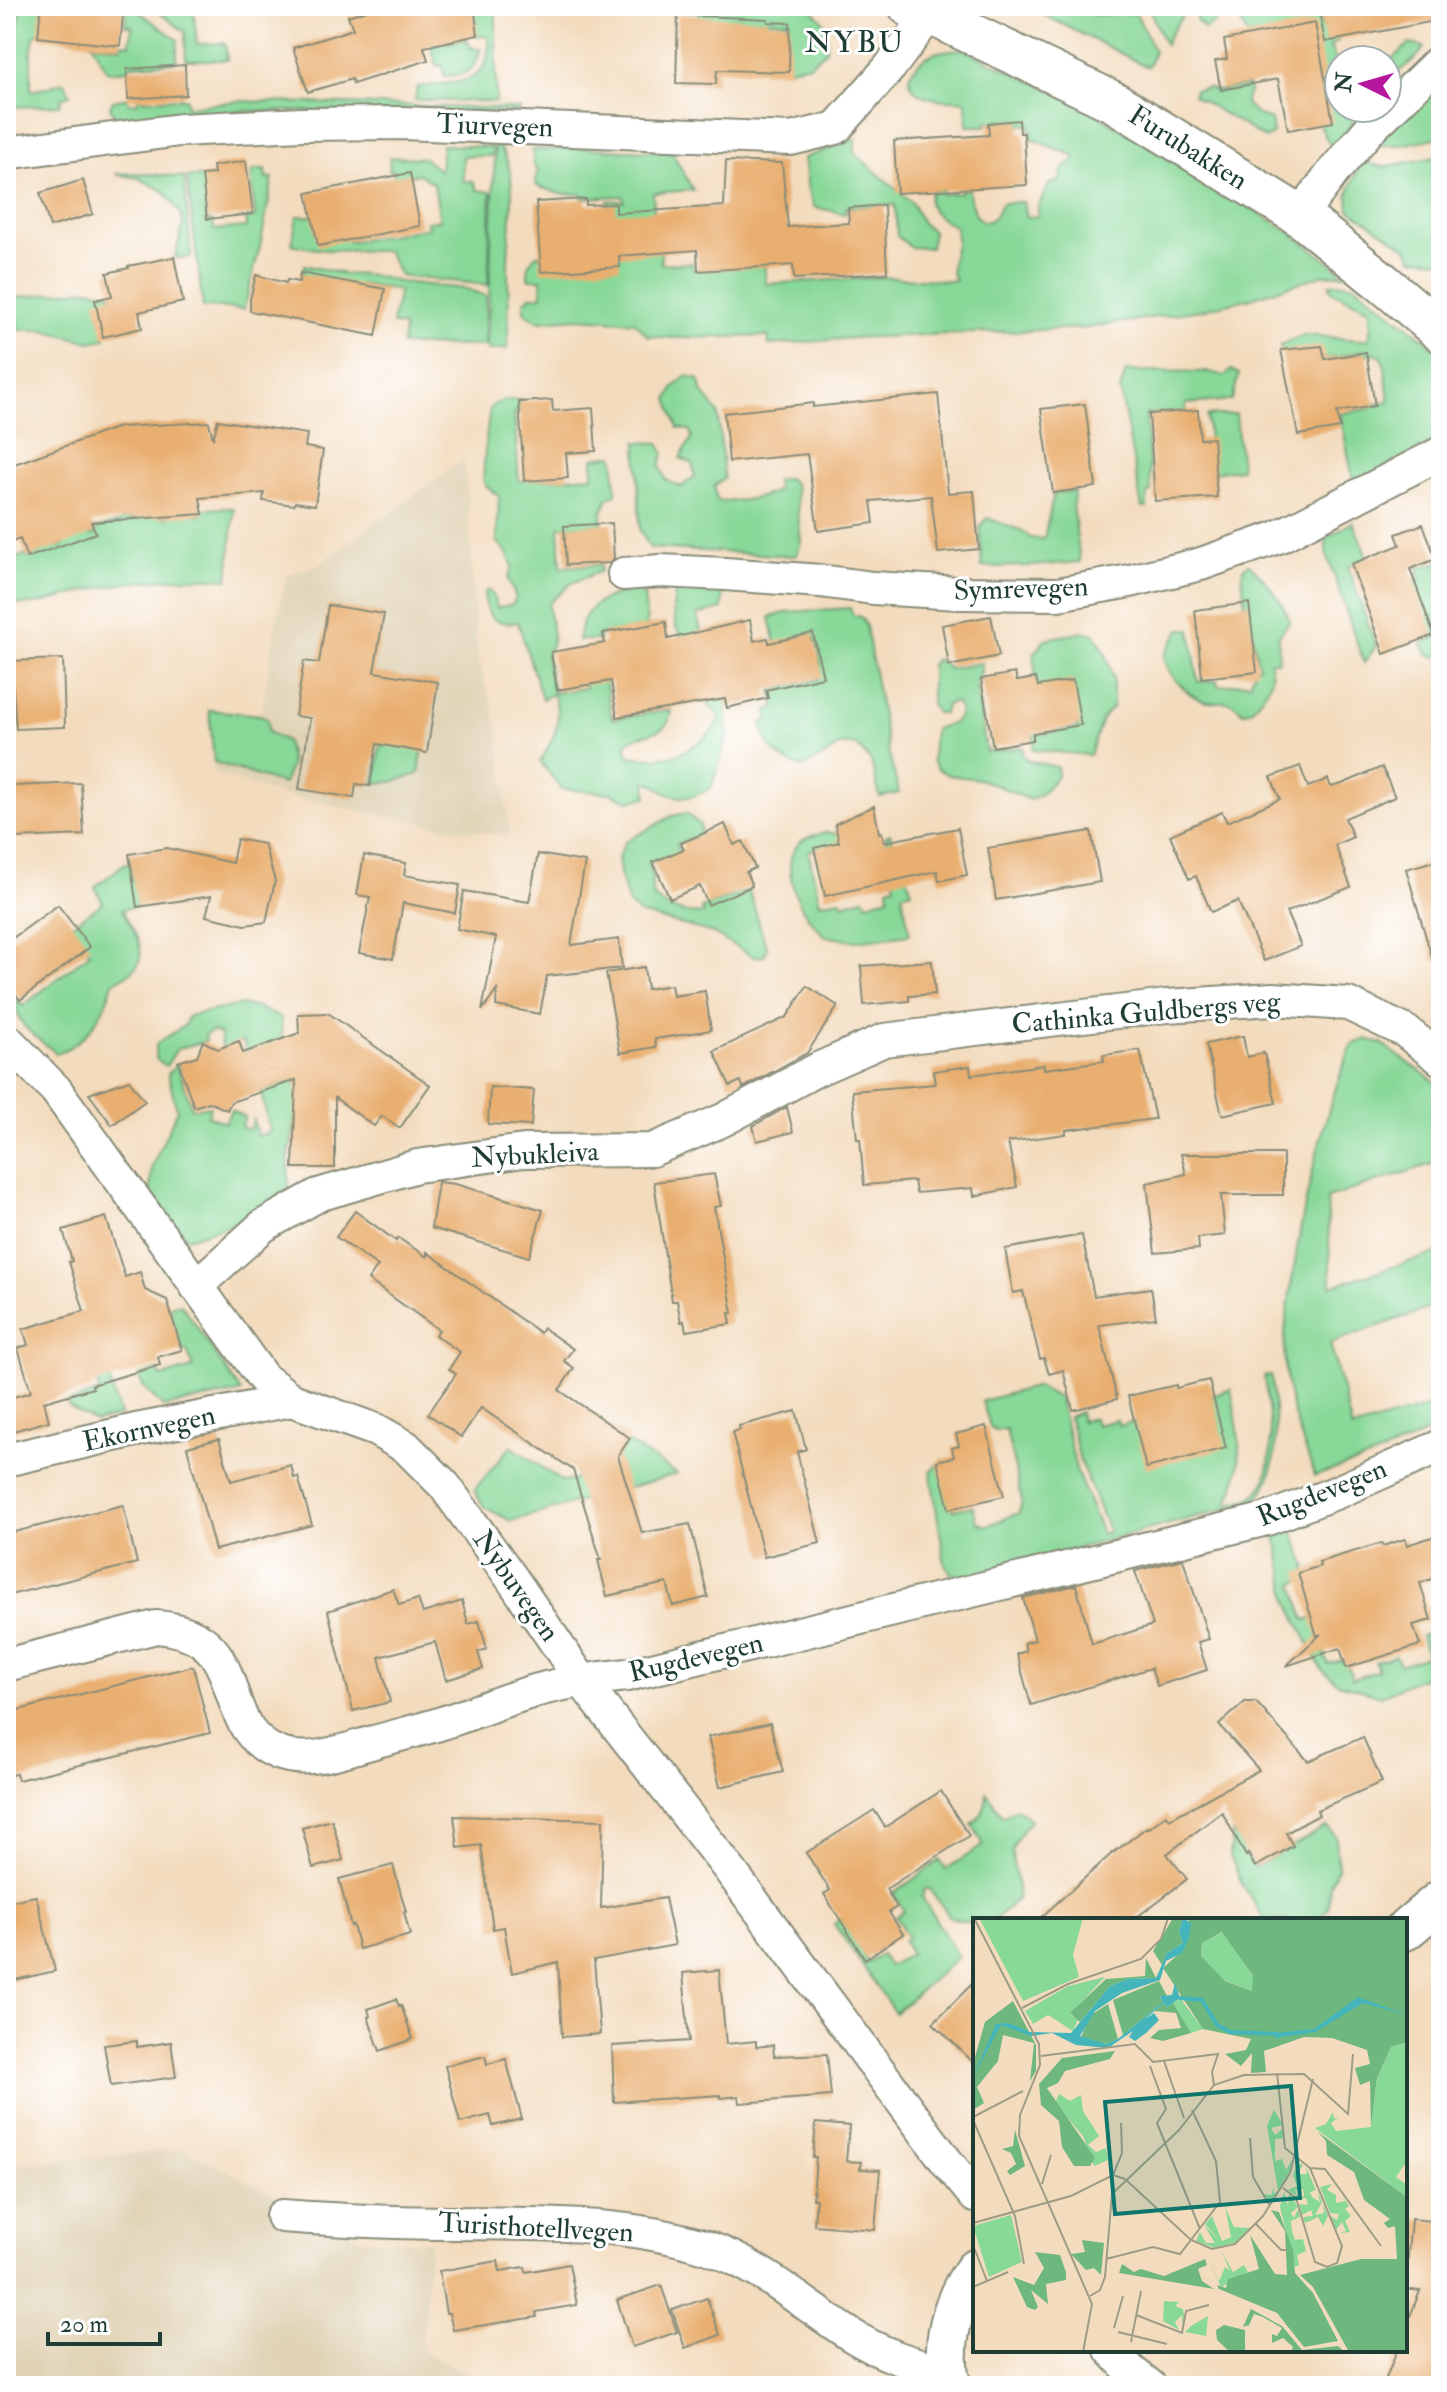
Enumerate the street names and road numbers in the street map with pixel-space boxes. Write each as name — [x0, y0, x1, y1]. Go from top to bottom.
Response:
street label: Furubakken — [1122, 98, 1254, 198]
street label: Tiurvegen — [436, 106, 554, 146]
street label: Symrevegen — [953, 569, 1089, 609]
street label: Cathinka Guldbergs veg — [1010, 984, 1283, 1042]
street label: Nybukleiva — [470, 1134, 600, 1176]
street label: Ekornvegen — [80, 1398, 218, 1460]
street label: Rugdevegen — [1252, 1451, 1392, 1535]
street label: Nybuvegen — [465, 1523, 567, 1649]
street label: Rugdevegen — [625, 1626, 767, 1690]
street label: Turisthotellvegen — [437, 2205, 635, 2251]

